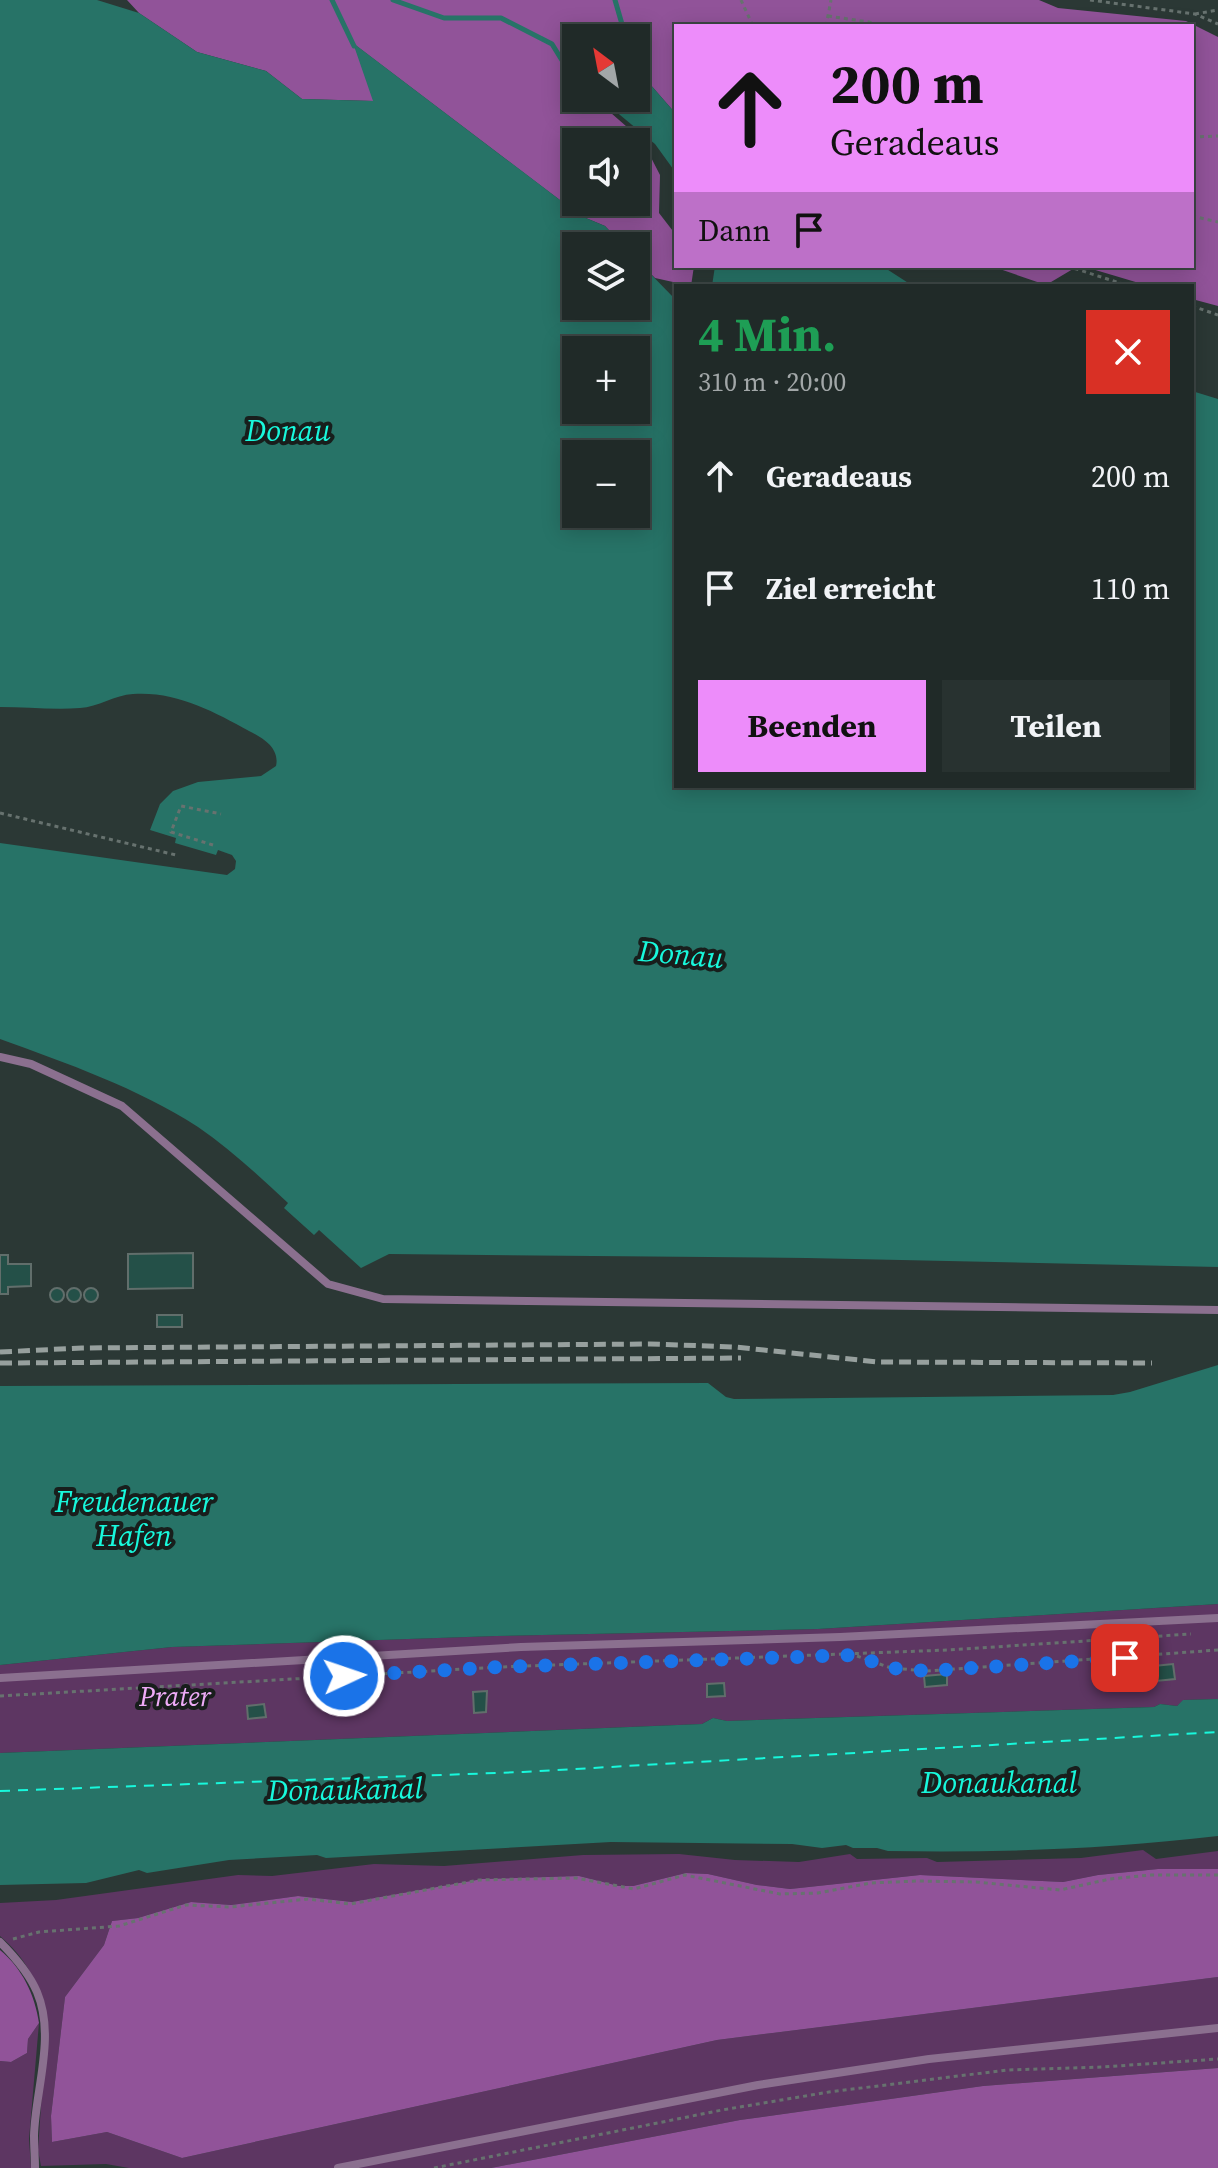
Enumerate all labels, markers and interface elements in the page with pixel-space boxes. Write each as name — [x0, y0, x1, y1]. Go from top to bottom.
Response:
north arrow — [562, 24, 650, 112]
map controls — [562, 24, 650, 528]
text: 200 m — [830, 45, 984, 122]
icon: ahead — [698, 56, 802, 160]
text: Geradeaus — [830, 118, 999, 167]
button: sound — [562, 128, 650, 216]
icon: arrive — [787, 208, 831, 252]
text: Dann — [698, 210, 771, 251]
button: layers — [562, 232, 650, 320]
text: 4 Min. — [698, 301, 836, 367]
button: close — [1086, 310, 1170, 394]
button: + — [562, 336, 650, 424]
text: 310 m · 20:00 — [698, 364, 846, 400]
water label: Donau — [244, 410, 331, 451]
button: − — [562, 440, 650, 528]
icon: ahead — [698, 454, 742, 498]
text: Geradeaus — [766, 456, 912, 497]
text: 200 m — [1091, 456, 1170, 497]
icon: arrive — [698, 566, 742, 610]
text: Ziel erreicht — [766, 568, 935, 609]
text: 110 m — [1091, 568, 1170, 609]
button: Beenden — [698, 680, 926, 772]
button: Teilen — [942, 680, 1170, 772]
water label: Donau — [636, 930, 725, 978]
water label: Freudenauer Hafen — [54, 1481, 214, 1556]
pin — [1091, 1624, 1159, 1692]
position arrow — [302, 1634, 386, 1718]
icon: arrive — [1103, 1636, 1147, 1680]
park label: Prater — [138, 1677, 212, 1715]
water label: Donaukanal — [920, 1762, 1077, 1803]
water label: Donaukanal — [266, 1767, 424, 1811]

